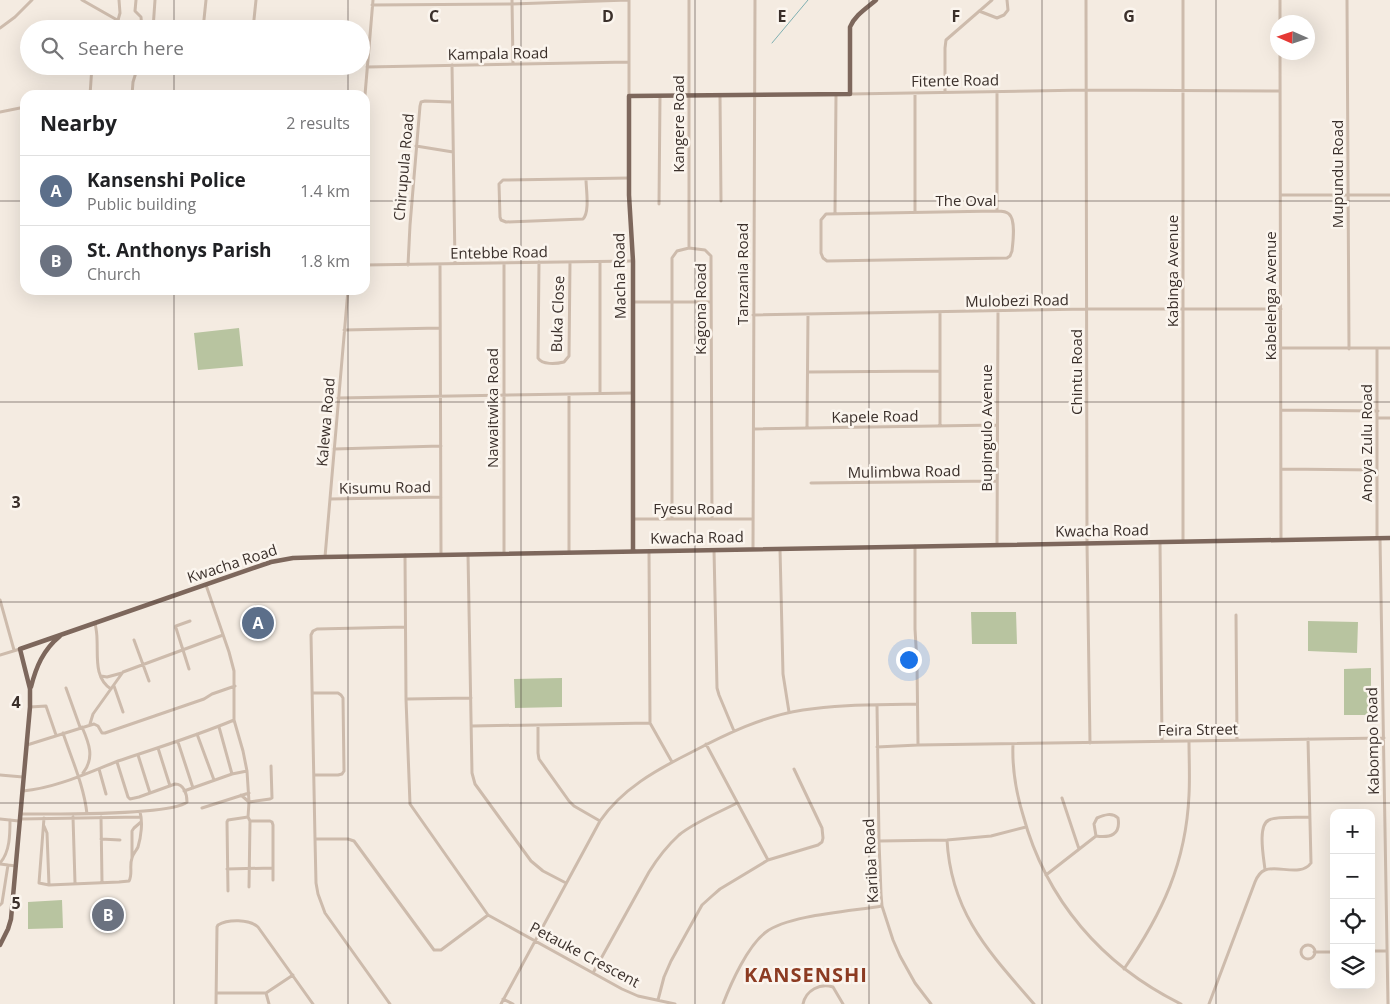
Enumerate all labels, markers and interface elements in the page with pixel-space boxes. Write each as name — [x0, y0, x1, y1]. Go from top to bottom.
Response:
text: C — [429, 5, 439, 27]
text: D — [602, 5, 614, 27]
text: E — [778, 5, 787, 27]
text: F — [952, 5, 960, 27]
text: G — [1123, 5, 1135, 27]
north arrow — [1270, 15, 1315, 60]
search box — [20, 20, 370, 75]
icon: search — [38, 34, 66, 62]
text: Search here — [78, 35, 184, 61]
street label: Kampala Road — [447, 42, 549, 64]
street label: Fitente Road — [911, 69, 999, 91]
street label: Kangere Road — [668, 75, 688, 173]
text: Nearby — [40, 109, 117, 137]
text: 2 results — [286, 112, 350, 134]
street label: Chirupula Road — [388, 112, 418, 222]
street label: Mupundu Road — [1327, 120, 1347, 228]
text: Kansenshi Police — [87, 167, 246, 193]
text: A — [50, 180, 62, 202]
text: 1.4 km — [300, 180, 350, 202]
street label: The Oval — [935, 190, 997, 210]
text: Public building — [87, 193, 196, 215]
street label: Kabinga Avenue — [1162, 215, 1182, 327]
street label: Tanzania Road — [732, 223, 752, 325]
street label: Kabelenga Avenue — [1260, 231, 1280, 361]
street label: Macha Road — [608, 233, 630, 319]
text: St. Anthonys Parish — [87, 237, 272, 263]
street label: Entebbe Road — [450, 241, 548, 263]
text: B — [51, 250, 61, 272]
text: 1.8 km — [300, 250, 350, 272]
text: Church — [87, 263, 141, 285]
street label: Kagona Road — [690, 263, 710, 355]
street label: Buka Close — [546, 275, 568, 353]
street label: Mulobezi Road — [965, 289, 1069, 311]
street label: Chintu Road — [1066, 329, 1086, 415]
street label: Nawaitwika Road — [482, 348, 502, 468]
street label: Bupingulo Avenue — [976, 364, 996, 492]
street label: Kalewa Road — [311, 377, 339, 467]
street label: Anoya Zulu Road — [1356, 384, 1376, 502]
street label: Kapele Road — [831, 405, 919, 427]
street label: Mulimbwa Road — [847, 460, 961, 482]
street label: Kisumu Road — [339, 476, 431, 498]
text: 3 — [11, 491, 21, 513]
street label: Fyesu Road — [653, 498, 733, 518]
street label: Kwacha Road — [1055, 519, 1149, 541]
street label: Kwacha Road — [650, 526, 744, 548]
street label: Kwacha Road — [184, 539, 280, 587]
pin: A — [242, 604, 274, 642]
your location — [896, 647, 922, 673]
street label: Kabompo Road — [1361, 687, 1383, 795]
text: 4 — [11, 691, 21, 713]
street label: Feira Street — [1158, 718, 1238, 740]
map controls — [1330, 809, 1375, 989]
button: + — [1330, 809, 1375, 854]
street label: Kariba Road — [858, 818, 882, 904]
button: − — [1330, 854, 1375, 899]
text: 5 — [11, 892, 21, 914]
pin: B — [92, 896, 124, 934]
button: locate — [1330, 899, 1375, 944]
street label: Petauke Crescent — [527, 917, 643, 991]
button: layers — [1330, 944, 1375, 989]
district label: KANSENSHI — [744, 961, 868, 988]

